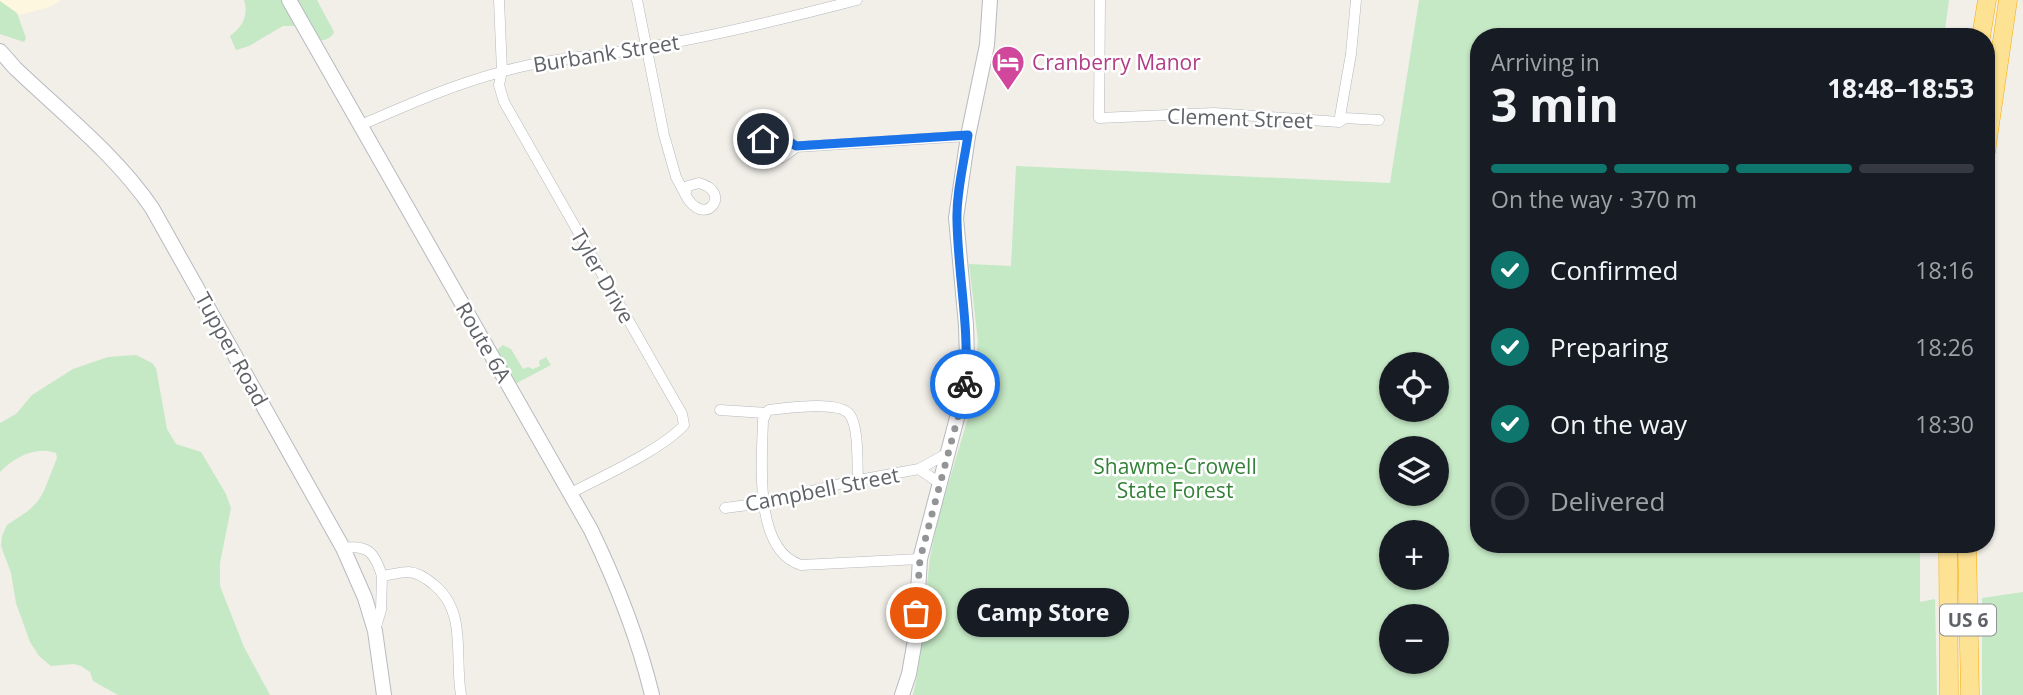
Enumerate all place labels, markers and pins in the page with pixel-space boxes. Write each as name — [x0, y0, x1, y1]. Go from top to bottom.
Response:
hotel icon: Cranberry Manor — [989, 43, 1027, 92]
place label: Cranberry Manor — [1032, 48, 1201, 76]
pin — [733, 109, 793, 169]
pin — [886, 583, 946, 643]
callout: Camp Store — [958, 588, 1130, 638]

